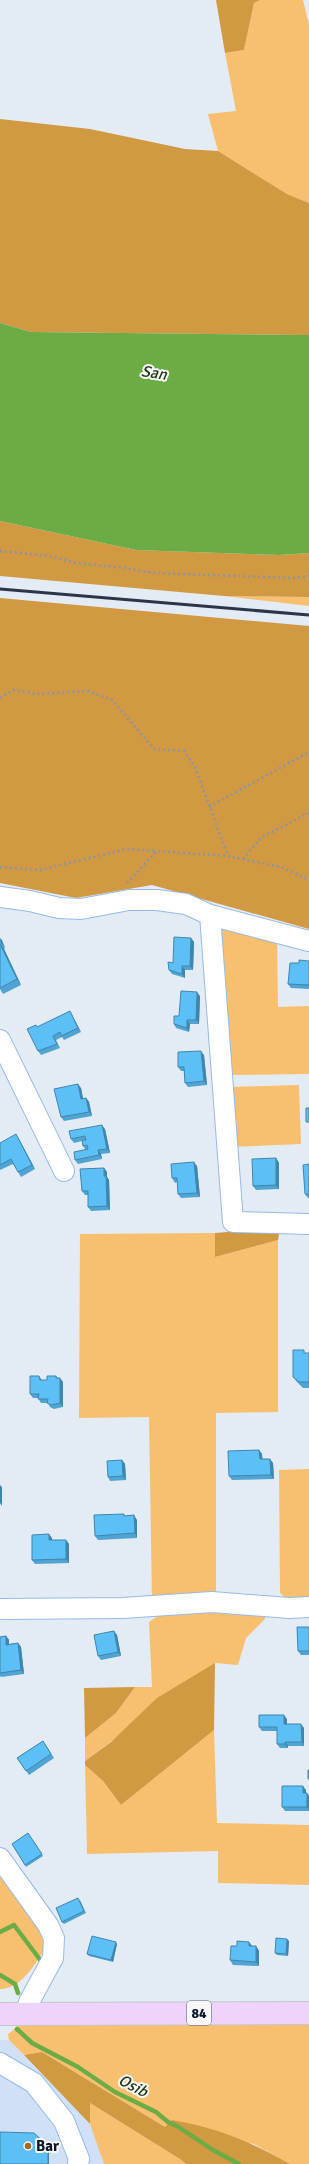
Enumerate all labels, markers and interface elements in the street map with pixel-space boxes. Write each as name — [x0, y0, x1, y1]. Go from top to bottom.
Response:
water label: San — [140, 361, 170, 385]
road number: 84 — [187, 2001, 211, 2025]
water label: Osib — [115, 2070, 152, 2103]
place label: Bar — [36, 2137, 59, 2155]
marker: Bar — [23, 2141, 33, 2151]

